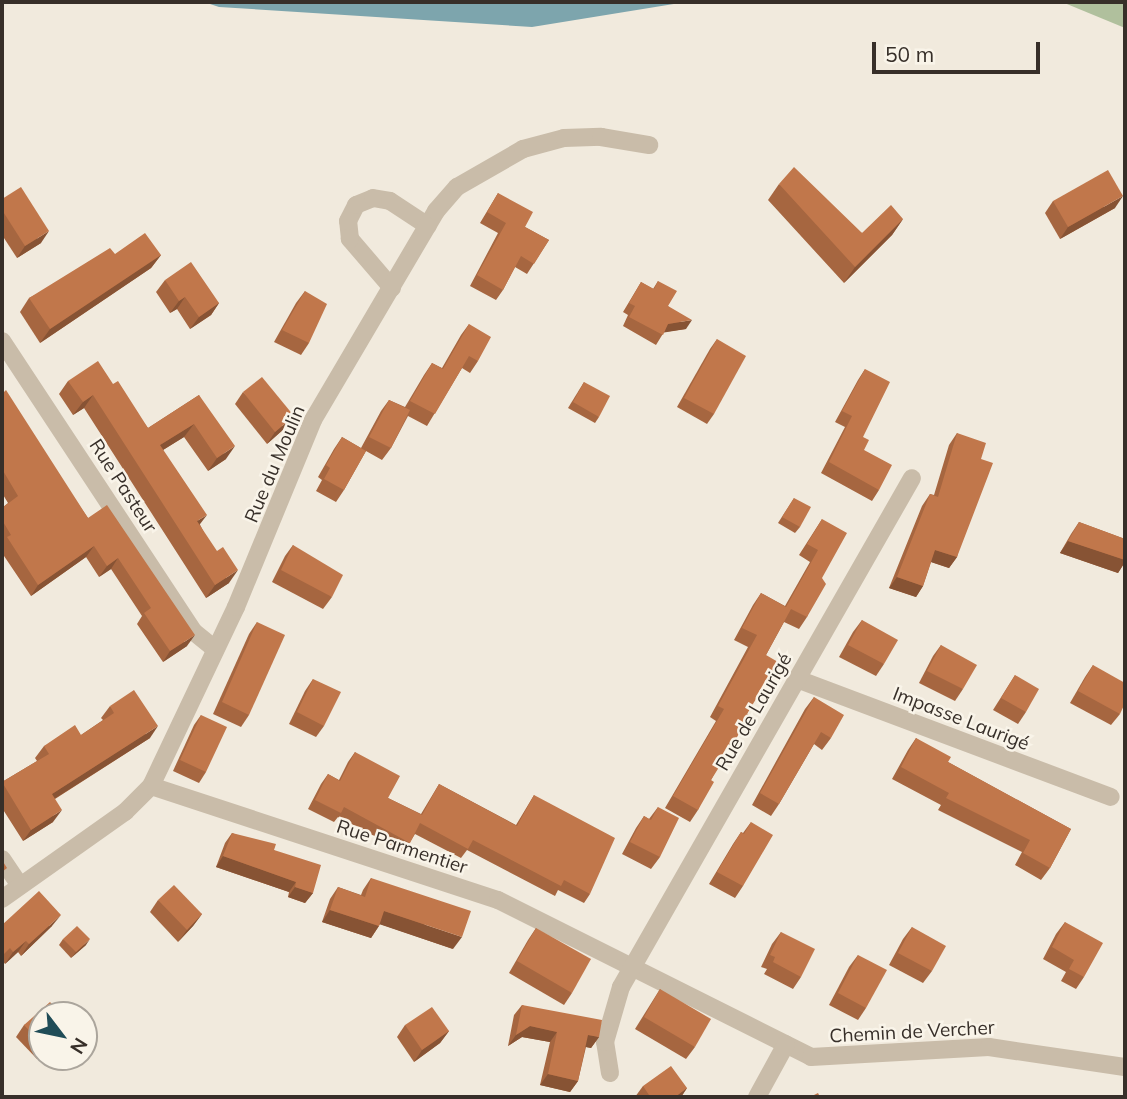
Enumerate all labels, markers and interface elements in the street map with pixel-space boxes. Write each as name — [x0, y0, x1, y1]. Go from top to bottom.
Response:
scale bar — [875, 28, 1043, 72]
text: 50 m — [885, 41, 934, 67]
street label: Rue du Moulin — [240, 402, 310, 526]
street label: Rue Pasteur — [84, 435, 162, 537]
street label: Rue de Laurigé — [711, 649, 797, 775]
street label: Impasse Laurigé — [889, 682, 1033, 756]
street label: Rue Parmentier — [334, 815, 470, 879]
north arrow — [28, 1001, 98, 1071]
street label: Chemin de Vercher — [829, 1016, 995, 1048]
text: N — [65, 1034, 93, 1059]

